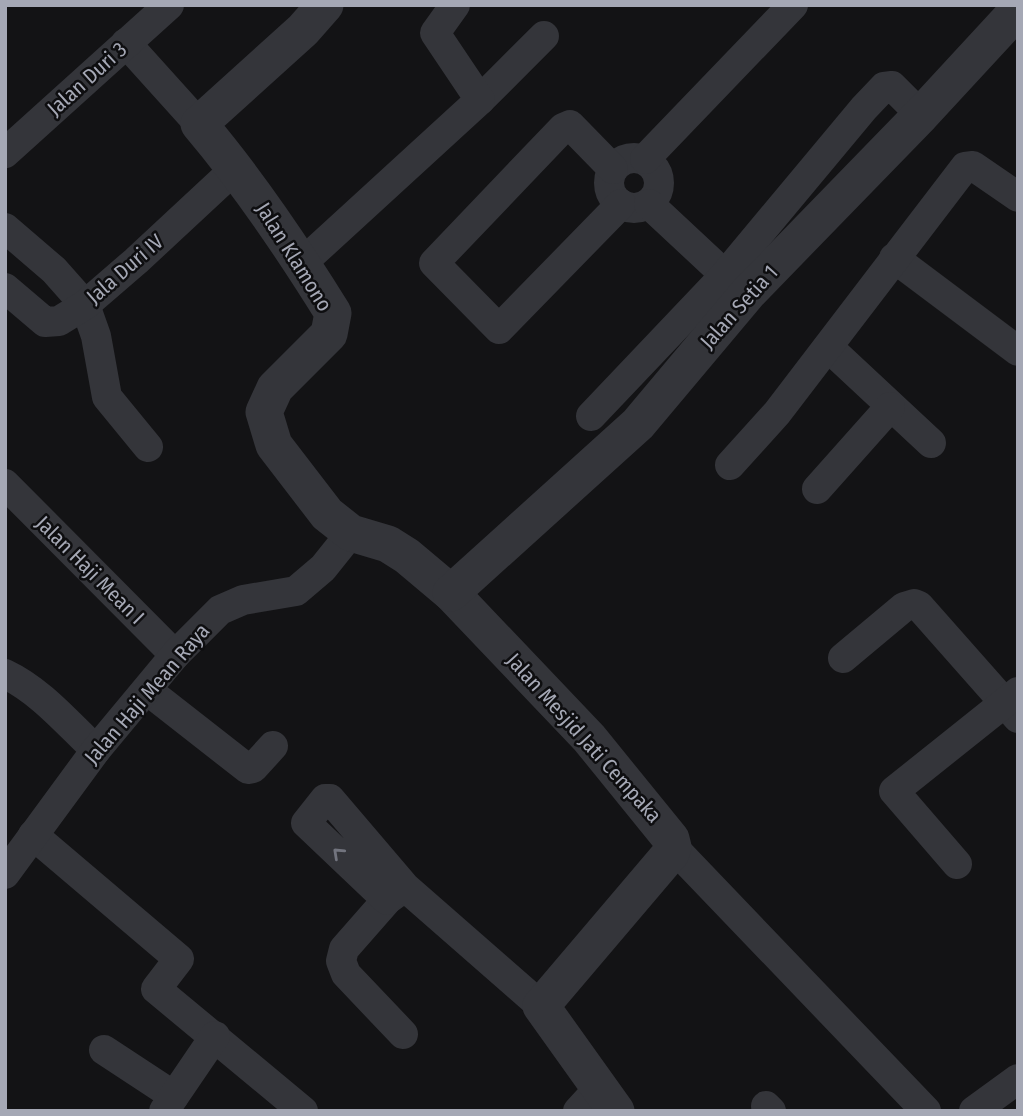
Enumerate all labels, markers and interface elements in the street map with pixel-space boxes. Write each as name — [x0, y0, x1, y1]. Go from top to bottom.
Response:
street label: Jalan Duri 3 — [42, 37, 132, 121]
street label: Jalan Klamono — [250, 198, 338, 316]
street label: Jala Duri IV — [81, 228, 169, 309]
street label: Jalan Setia 1 — [695, 260, 783, 354]
street label: Jalan Haji Mean I — [30, 510, 150, 630]
street label: Jalan Haji Mean Raya — [79, 618, 215, 770]
street label: Jalan Mesjid Jati Cempaka — [501, 648, 667, 828]
one-way arrow — [333, 848, 346, 861]

